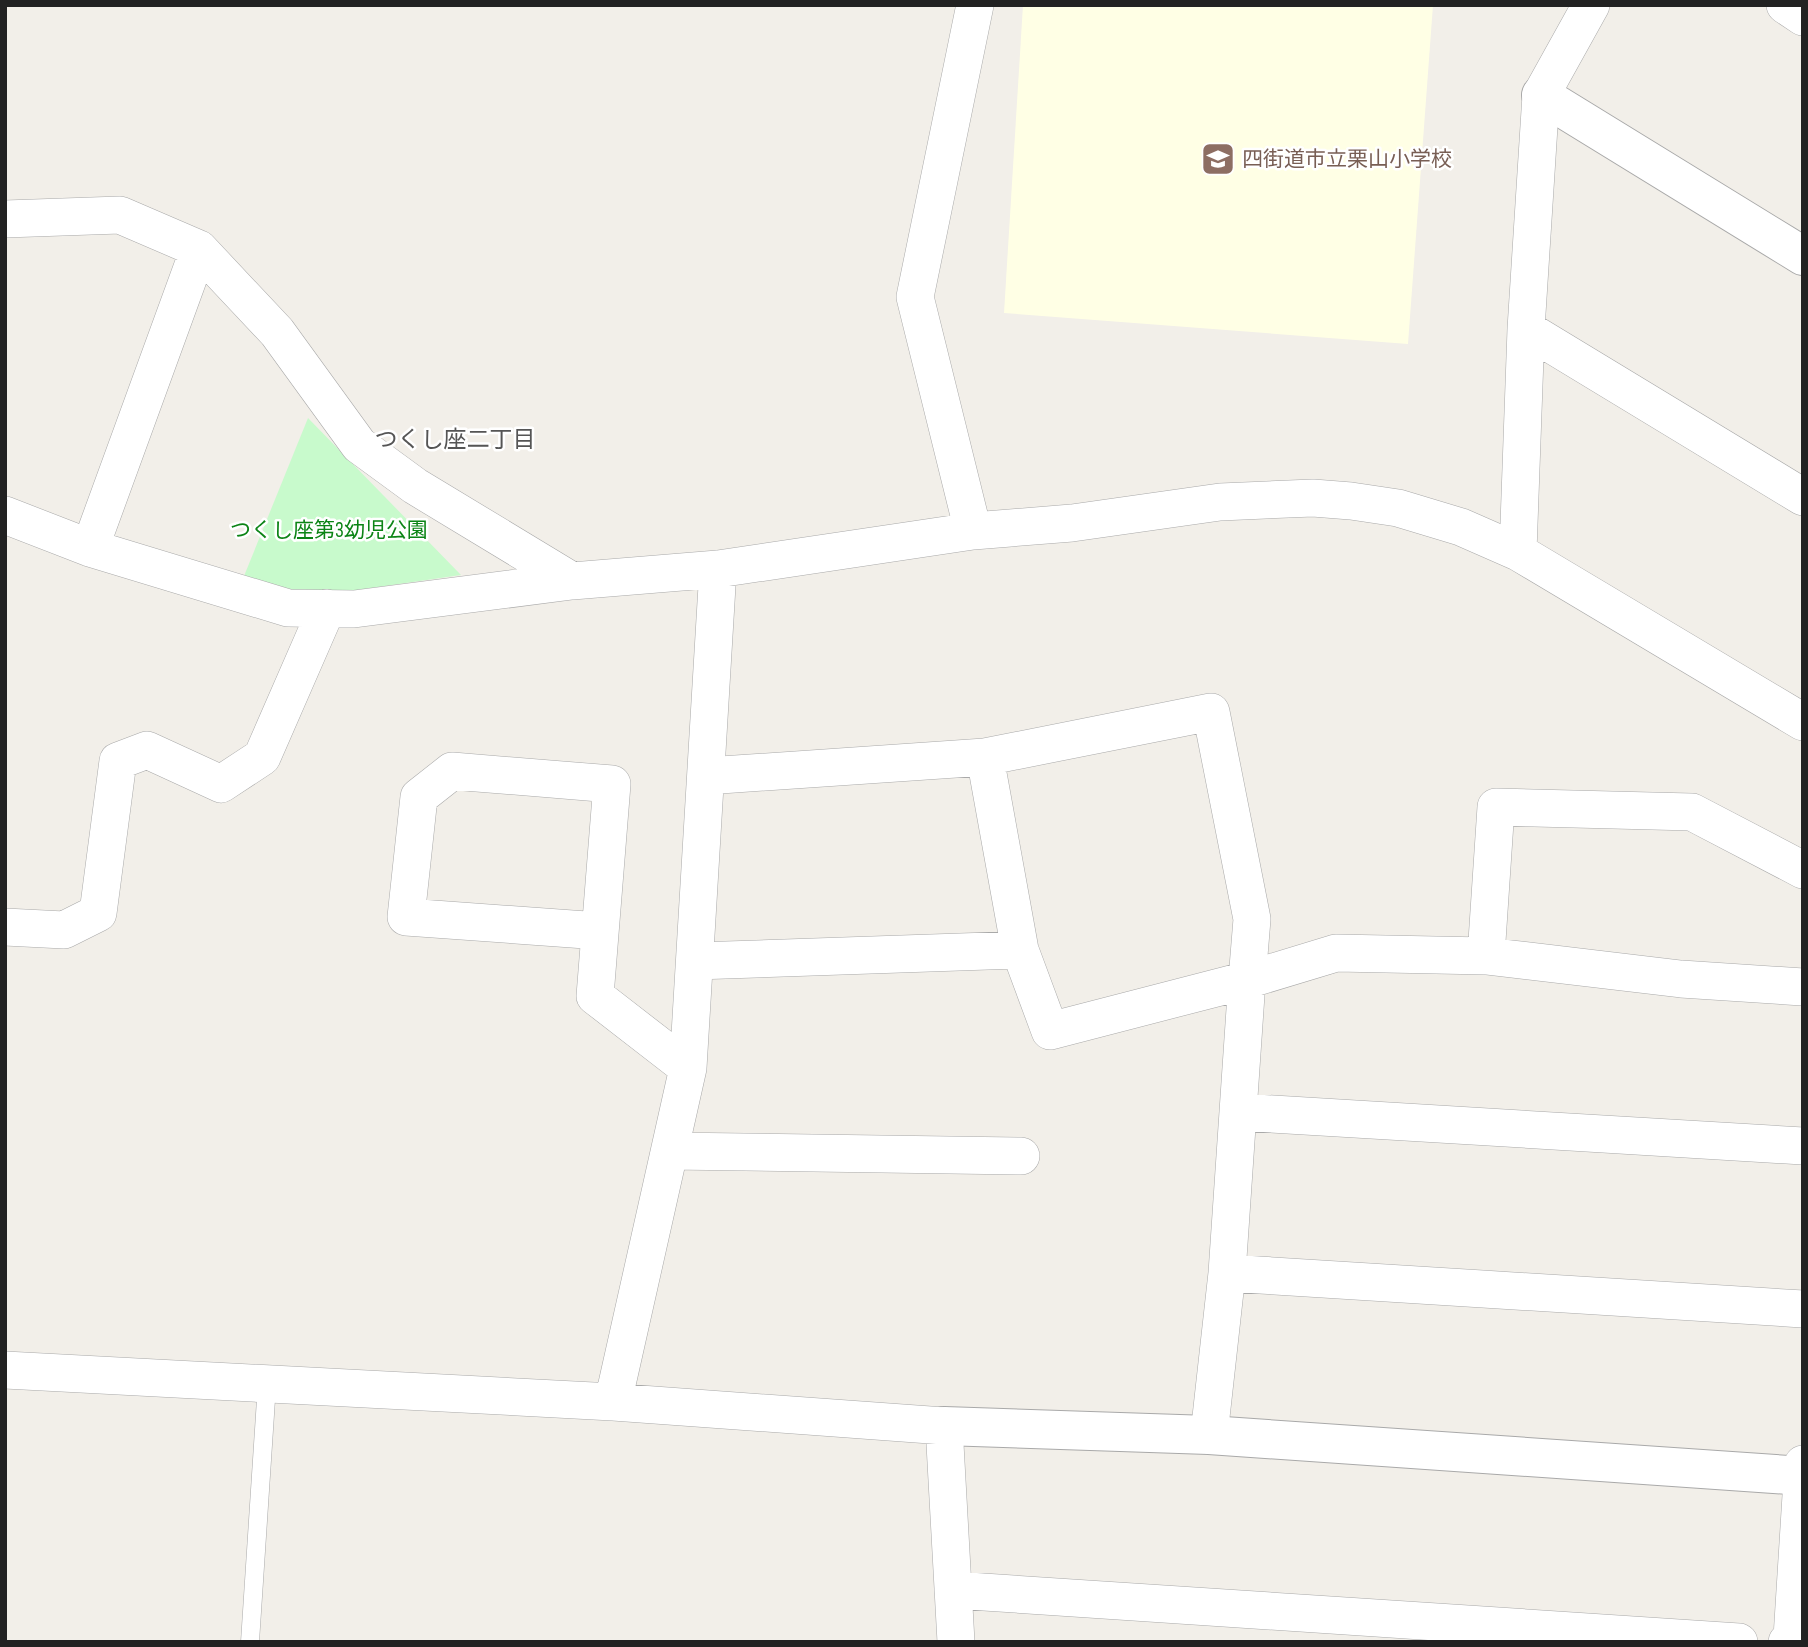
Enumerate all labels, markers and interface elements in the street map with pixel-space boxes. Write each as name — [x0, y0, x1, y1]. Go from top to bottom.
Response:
school or university icon: 四街道市立栗山小学校 — [1199, 140, 1237, 178]
place label: 四街道市立栗山小学校 — [1242, 147, 1452, 172]
district label: つくし座二丁目 — [375, 426, 536, 454]
park label: つくし座第3幼児公園 — [230, 518, 428, 543]

